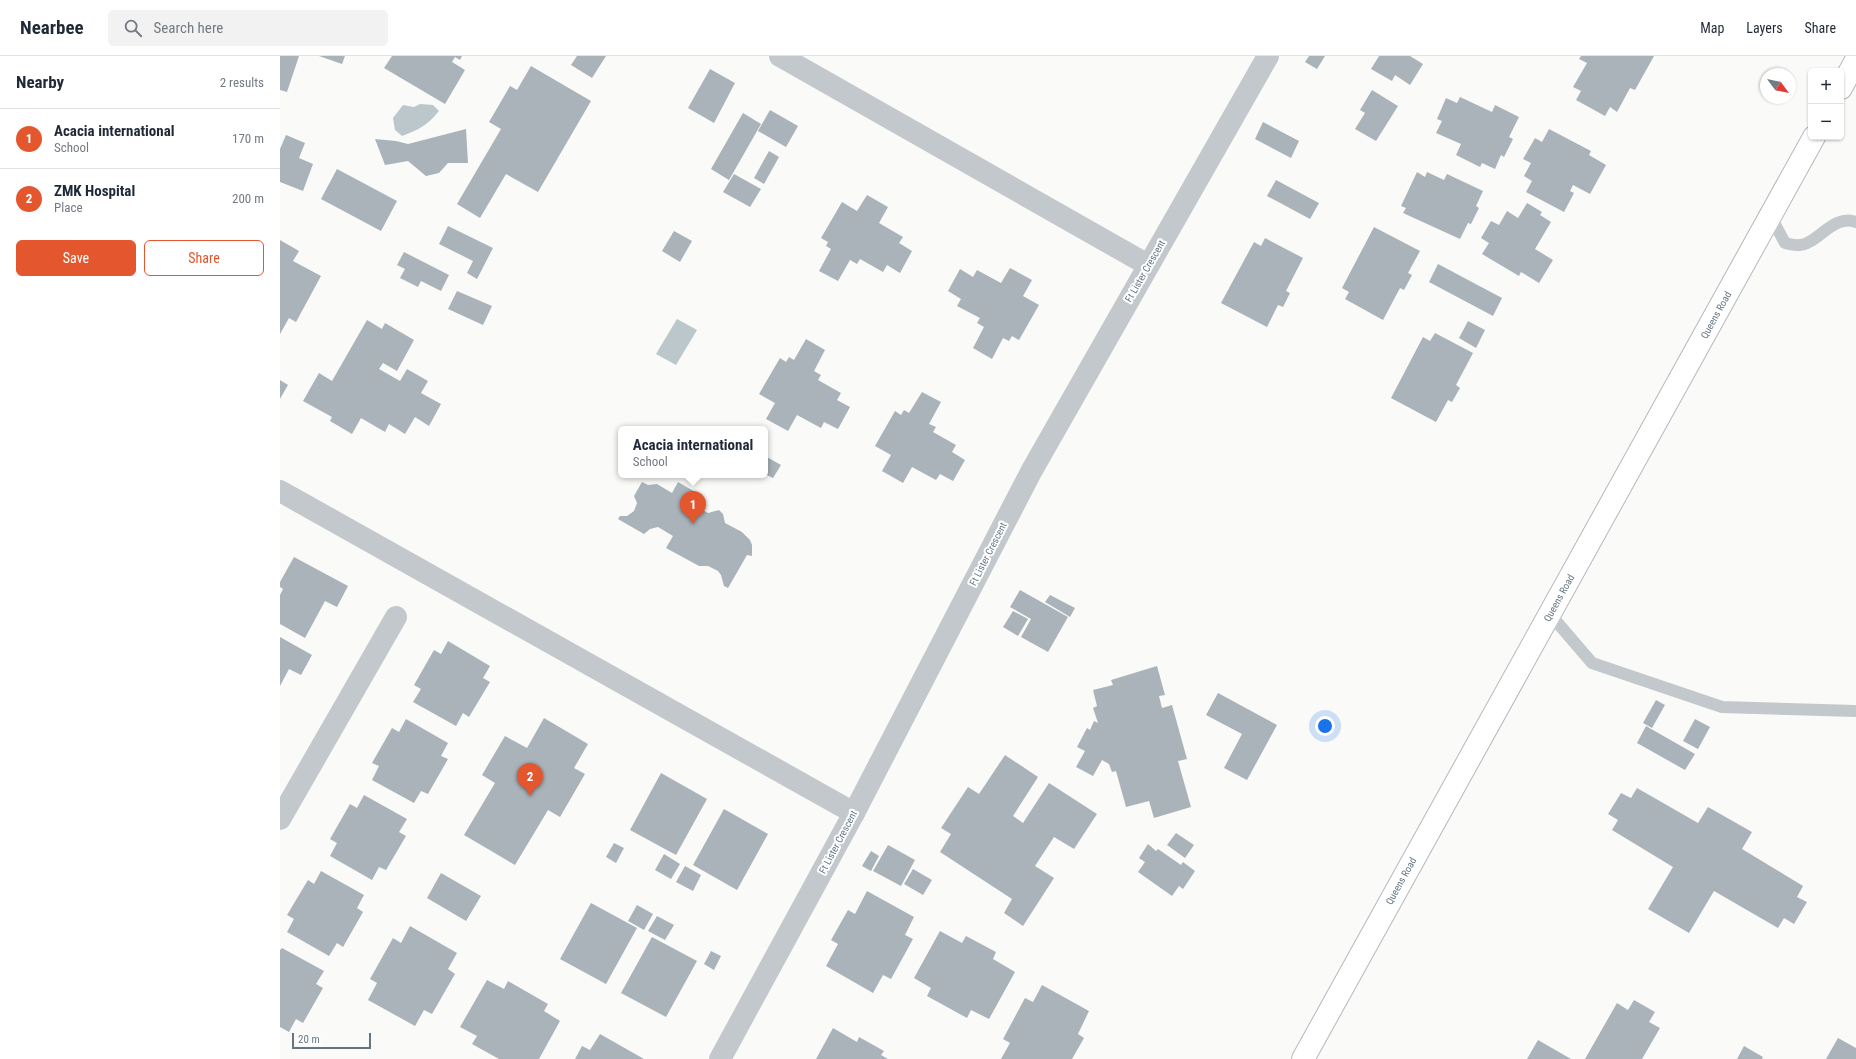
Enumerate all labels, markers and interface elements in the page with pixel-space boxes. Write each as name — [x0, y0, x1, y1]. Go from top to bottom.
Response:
search box — [108, 10, 388, 46]
text: Nearbee — [20, 16, 84, 39]
icon: search — [122, 17, 144, 39]
text: Search here — [154, 19, 223, 37]
text: Map — [1700, 20, 1724, 36]
text: Layers — [1746, 20, 1783, 36]
text: Share — [1805, 20, 1836, 36]
north arrow — [1760, 68, 1796, 104]
map controls — [1808, 68, 1844, 140]
button: + — [1808, 68, 1844, 104]
text: Nearby — [16, 72, 64, 92]
text: 2 results — [220, 75, 264, 90]
button: − — [1808, 104, 1844, 140]
text: Acacia international — [54, 122, 175, 140]
text: 1 — [26, 131, 32, 146]
text: 170 m — [232, 131, 264, 146]
text: School — [54, 140, 89, 155]
text: ZMK Hospital — [54, 182, 135, 200]
text: 2 — [26, 191, 32, 206]
text: 200 m — [232, 191, 264, 206]
text: Place — [54, 200, 83, 215]
street label: Ft Lister Crescent — [1123, 238, 1167, 304]
button: Save — [16, 240, 136, 276]
button: Share — [144, 240, 264, 276]
street label: Queens Road — [1699, 290, 1733, 340]
popup — [618, 426, 768, 478]
text: Acacia international — [633, 436, 753, 454]
text: School — [633, 454, 668, 469]
pin: 1 — [680, 491, 706, 524]
street label: Ft Lister Crescent — [967, 520, 1009, 588]
street label: Queens Road — [1542, 573, 1576, 623]
your location — [1315, 716, 1335, 736]
pin: 2 — [517, 763, 543, 796]
street label: Ft Lister Crescent — [817, 809, 859, 875]
street label: Queens Road — [1384, 856, 1418, 906]
scale bar — [292, 1031, 371, 1050]
text: 20 m — [298, 1033, 320, 1046]

